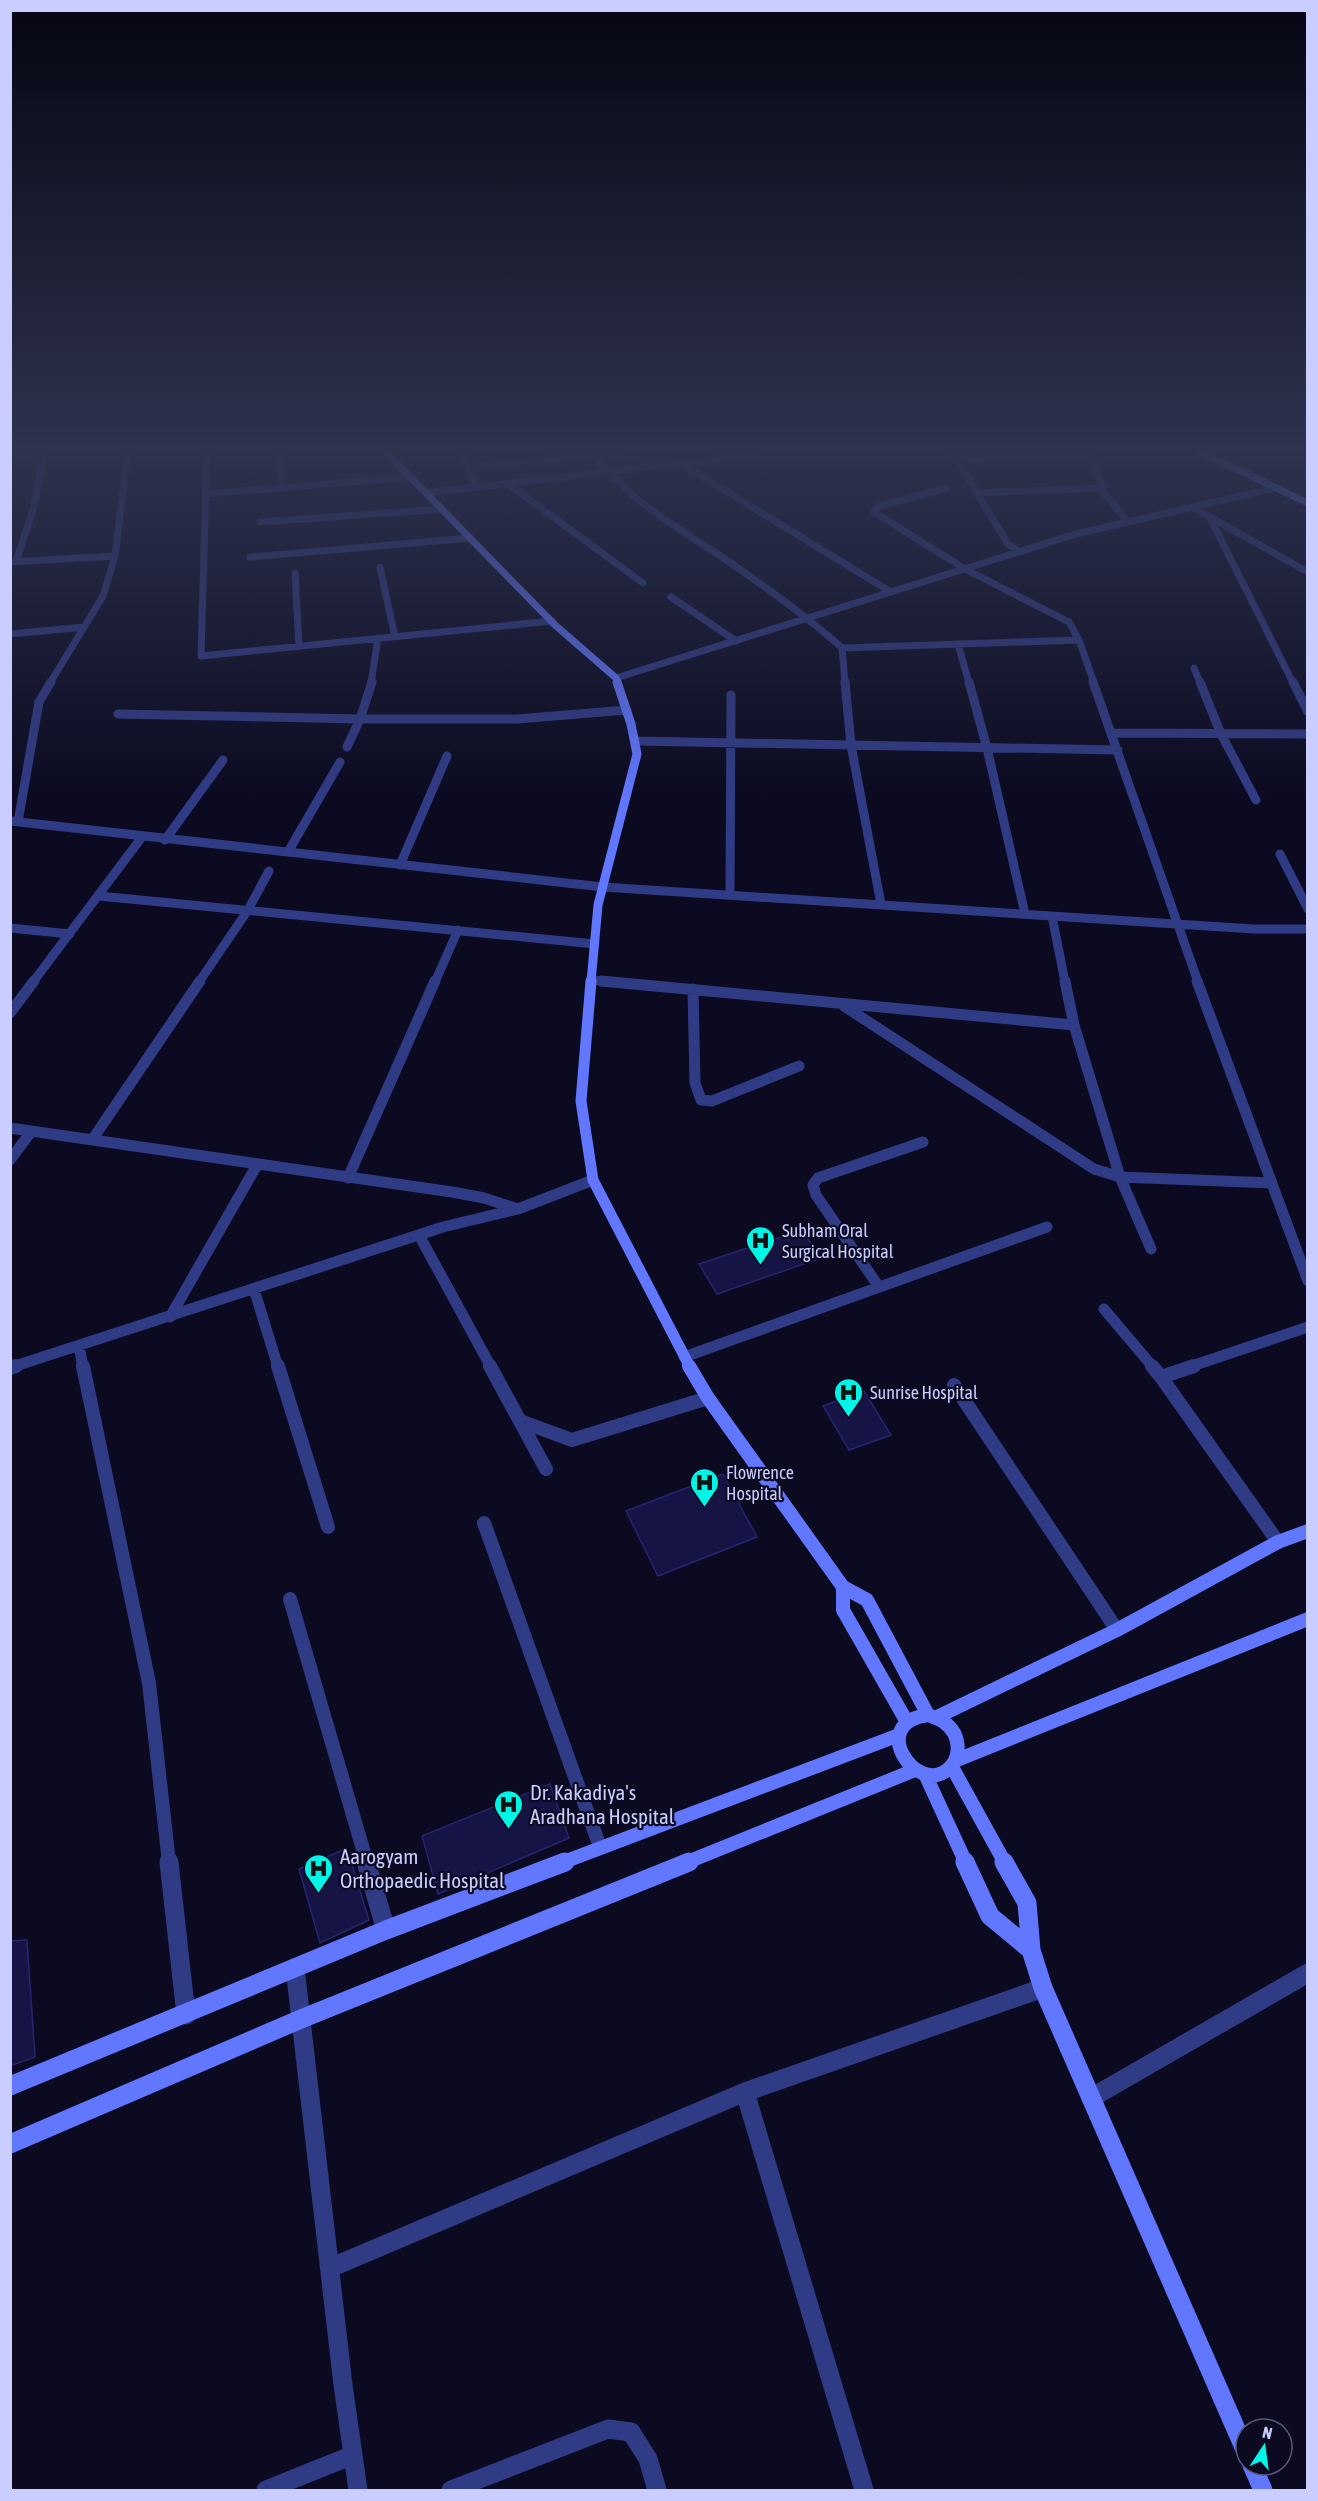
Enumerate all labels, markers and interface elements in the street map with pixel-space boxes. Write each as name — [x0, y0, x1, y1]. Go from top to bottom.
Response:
place label: Subham Oral Surgical Hospital — [782, 1220, 894, 1262]
hospital icon: Subham Oral Surgical Hospital — [745, 1224, 777, 1266]
hospital icon: Sunrise Hospital — [833, 1376, 865, 1418]
place label: Sunrise Hospital — [870, 1382, 978, 1403]
place label: Flowrence Hospital — [726, 1462, 794, 1504]
hospital icon: Flowrence Hospital — [689, 1466, 721, 1508]
place label: Dr. Kakadiya's Aradhana Hospital — [530, 1780, 675, 1828]
hospital icon: Dr. Kakadiya's Aradhana Hospital — [493, 1788, 525, 1830]
place label: Aarogyam Orthopaedic Hospital — [340, 1844, 505, 1892]
hospital icon: Aarogyam Orthopaedic Hospital — [303, 1852, 335, 1894]
north arrow — [1234, 2417, 1294, 2477]
text: N — [1261, 2423, 1274, 2442]

